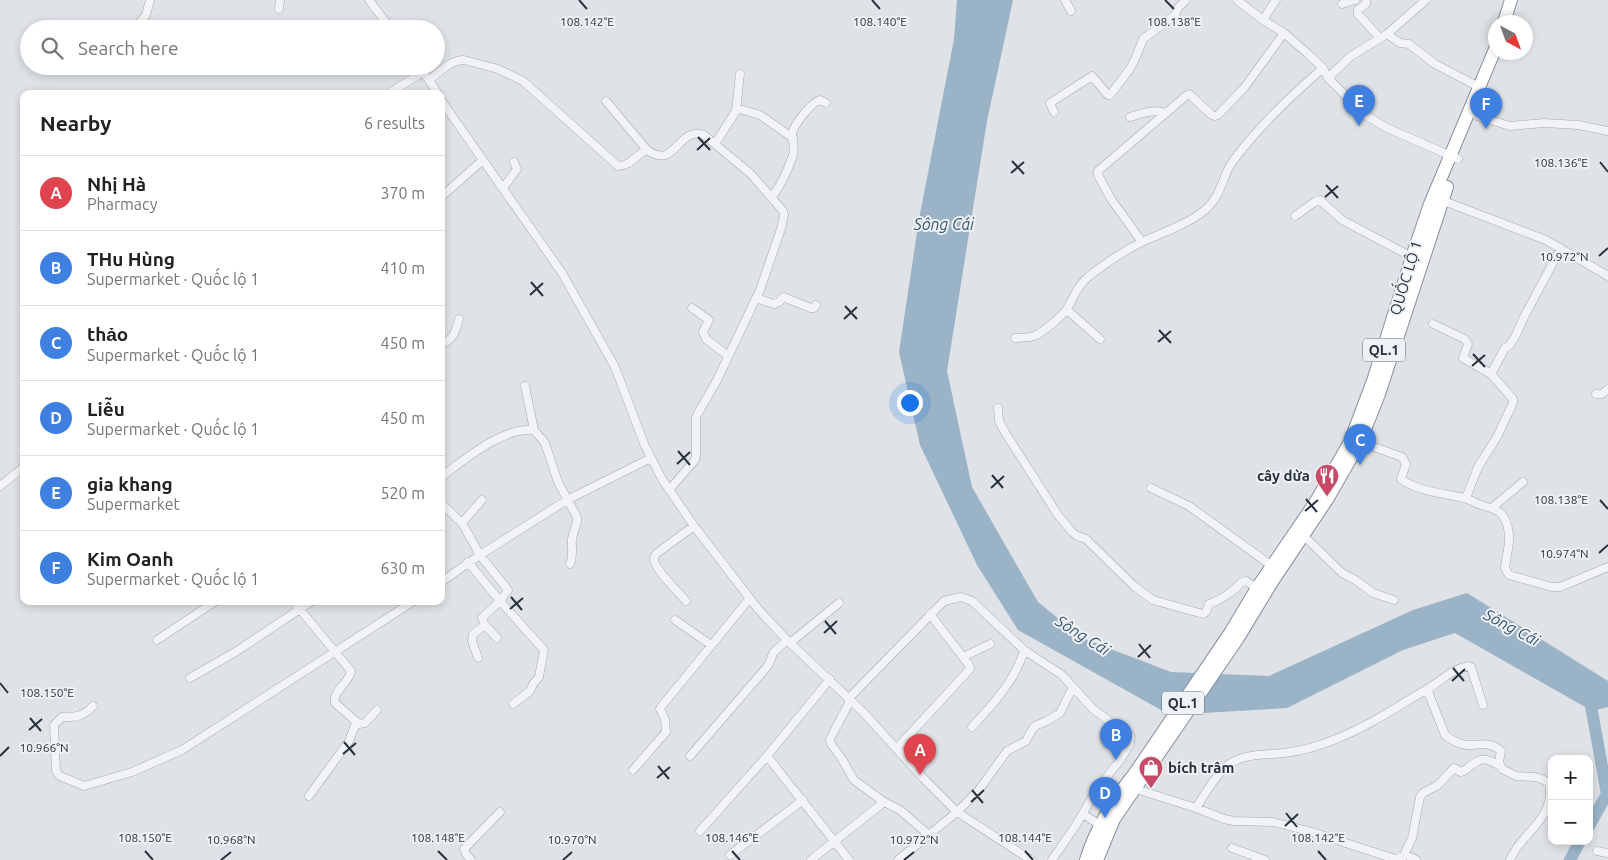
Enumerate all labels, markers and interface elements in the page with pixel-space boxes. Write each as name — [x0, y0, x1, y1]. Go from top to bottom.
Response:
text: 108.142°E — [560, 15, 614, 28]
text: 108.140°E — [853, 15, 907, 28]
text: 108.138°E — [1147, 15, 1201, 28]
north arrow — [1488, 15, 1533, 60]
search box — [20, 20, 445, 75]
icon: search — [38, 34, 66, 62]
text: Search here — [78, 37, 178, 59]
pin: E — [1343, 85, 1375, 126]
pin: F — [1470, 88, 1502, 129]
text: Nearby — [40, 111, 111, 135]
text: 6 results — [364, 114, 425, 132]
text: 108.136°E — [1534, 156, 1588, 169]
text: Nhị Hà — [87, 173, 146, 195]
text: A — [50, 184, 62, 202]
text: 370 m — [380, 184, 425, 202]
text: Pharmacy — [87, 195, 157, 213]
water label: Sông Cái — [913, 215, 975, 233]
street label: QUỐC LỘ 1 — [1382, 237, 1425, 317]
text: THu Hùng — [87, 248, 175, 270]
text: 10.972°N — [1539, 250, 1589, 263]
text: B — [51, 259, 61, 277]
text: 410 m — [380, 259, 425, 277]
text: Supermarket · Quốc lộ 1 — [87, 270, 259, 288]
text: thảo — [87, 323, 128, 345]
text: C — [51, 334, 61, 352]
text: 450 m — [380, 334, 425, 352]
road number: QL.1 — [1363, 338, 1405, 362]
text: Supermarket · Quốc lộ 1 — [87, 346, 259, 364]
your location — [897, 390, 923, 416]
text: Liễu — [87, 398, 125, 420]
text: D — [50, 409, 62, 427]
text: 450 m — [380, 409, 425, 427]
text: Supermarket · Quốc lộ 1 — [87, 420, 259, 438]
pin: C — [1344, 424, 1376, 465]
restaurant icon: cây dừa — [1314, 463, 1340, 497]
place label: cây dừa — [1257, 467, 1310, 484]
text: gia khang — [87, 473, 173, 495]
text: E — [51, 484, 61, 502]
text: 520 m — [380, 484, 425, 502]
text: 108.138°E — [1534, 493, 1588, 506]
text: Supermarket — [87, 495, 180, 513]
text: 10.974°N — [1539, 547, 1589, 560]
text: Kim Oanh — [87, 548, 174, 570]
text: F — [52, 559, 61, 577]
text: 630 m — [380, 559, 425, 577]
text: Supermarket · Quốc lộ 1 — [87, 570, 259, 588]
water label: Sông Cái — [1480, 604, 1544, 650]
water label: Sông Cái — [1052, 611, 1114, 659]
text: 108.150°E — [20, 686, 74, 699]
road number: QL.1 — [1162, 691, 1204, 714]
pin: B — [1100, 719, 1132, 760]
pin: A — [904, 734, 936, 775]
text: 10.966°N — [19, 741, 69, 754]
shop icon: bích trâm — [1138, 755, 1164, 789]
map controls — [1548, 755, 1593, 845]
button: + — [1548, 755, 1593, 800]
place label: bích trâm — [1168, 759, 1234, 776]
pin: D — [1089, 777, 1121, 818]
button: − — [1548, 800, 1593, 845]
text: 108.150°E — [118, 831, 172, 844]
text: 108.148°E — [411, 831, 465, 844]
text: 108.146°E — [705, 831, 759, 844]
text: 108.144°E — [998, 831, 1052, 844]
text: 108.142°E — [1291, 831, 1345, 844]
text: 10.968°N — [206, 833, 256, 846]
text: 10.970°N — [547, 833, 597, 846]
text: 10.972°N — [889, 833, 939, 846]

